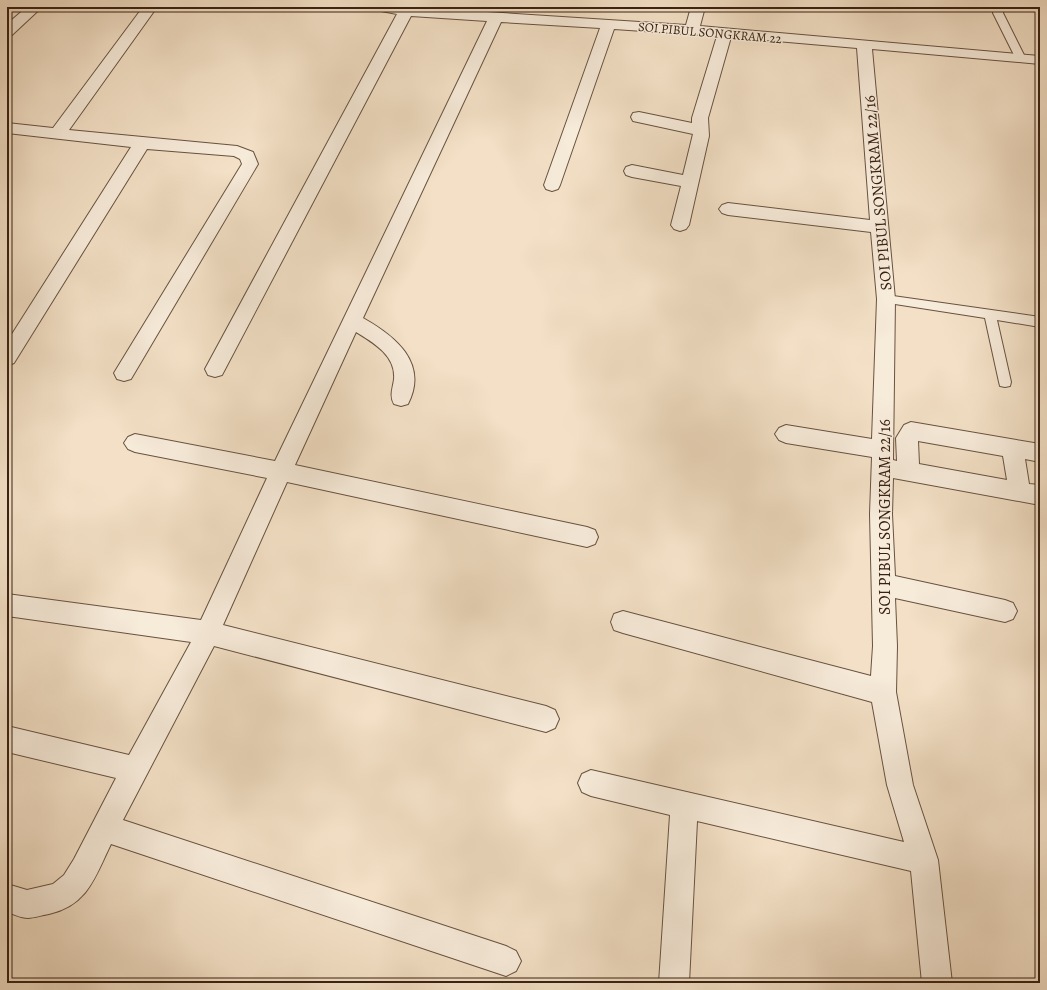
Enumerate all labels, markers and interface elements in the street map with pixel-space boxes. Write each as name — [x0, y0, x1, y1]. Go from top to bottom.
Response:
street label: SOI PIBUL SONGKRAM 22 — [637, 18, 783, 47]
street label: SOI PIBUL SONGKRAM 22/16 — [859, 94, 897, 291]
street label: SOI PIBUL SONGKRAM 22/16 — [874, 419, 896, 615]

